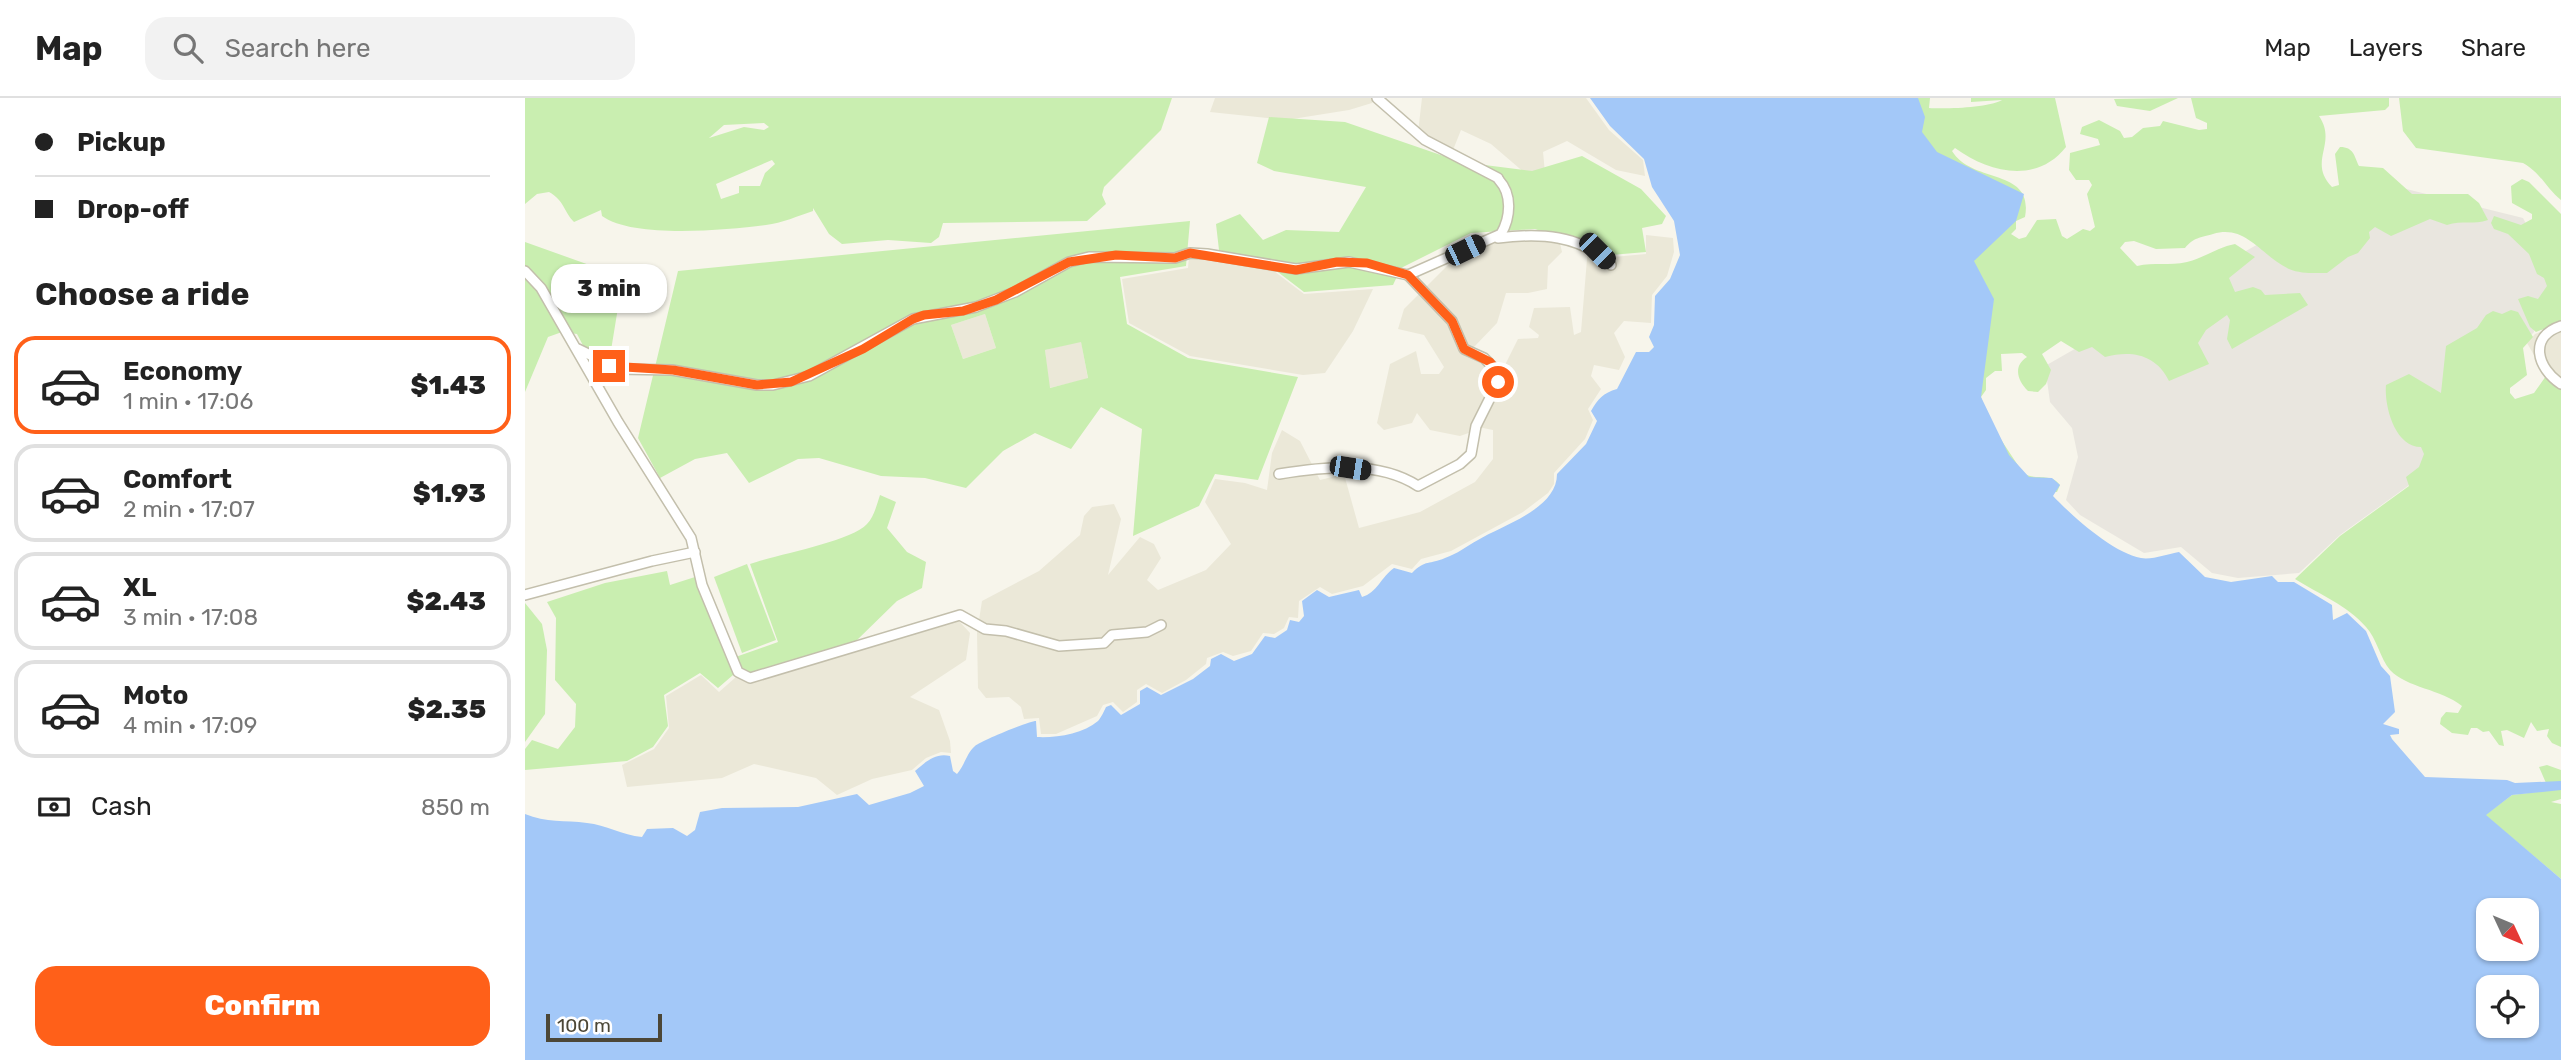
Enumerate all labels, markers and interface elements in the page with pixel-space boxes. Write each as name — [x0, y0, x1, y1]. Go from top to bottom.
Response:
search box — [145, 17, 635, 80]
text: Map — [35, 29, 103, 68]
icon: search — [169, 29, 207, 67]
text: Search here — [225, 33, 370, 64]
text: Map — [2264, 34, 2311, 62]
text: Layers — [2349, 34, 2423, 62]
text: Share — [2461, 34, 2526, 62]
text: Pickup — [77, 127, 166, 158]
text: Drop-off — [77, 194, 189, 225]
car — [1575, 229, 1620, 273]
car — [1442, 231, 1489, 269]
callout: 3 min — [551, 264, 667, 314]
text: 3 min — [577, 274, 641, 302]
text: Choose a ride — [35, 275, 249, 313]
route end — [593, 350, 625, 382]
icon: car — [39, 354, 102, 417]
text: Economy — [123, 356, 242, 387]
route start — [1482, 366, 1514, 398]
text: $1.43 — [411, 370, 486, 401]
text: 1 min · 17:06 — [123, 387, 253, 415]
car — [1328, 454, 1373, 482]
icon: car — [39, 462, 102, 525]
text: Comfort — [123, 464, 232, 495]
text: $1.93 — [413, 478, 486, 509]
text: 2 min · 17:07 — [123, 495, 255, 523]
icon: car — [39, 570, 102, 633]
text: XL — [123, 572, 156, 603]
text: $2.43 — [407, 586, 486, 617]
text: 3 min · 17:08 — [123, 603, 258, 631]
icon: car — [39, 678, 102, 741]
text: Moto — [123, 680, 188, 711]
text: $2.35 — [408, 694, 486, 725]
text: 4 min · 17:09 — [123, 711, 258, 739]
icon: cash — [35, 788, 73, 826]
text: Cash — [91, 791, 152, 822]
text: 850 m — [421, 793, 490, 821]
north arrow — [2476, 898, 2539, 961]
map controls — [2476, 898, 2539, 1038]
button: Confirm — [35, 966, 490, 1046]
button: locate — [2476, 975, 2539, 1038]
scale bar — [546, 1011, 661, 1043]
text: 100 m — [557, 1014, 611, 1037]

